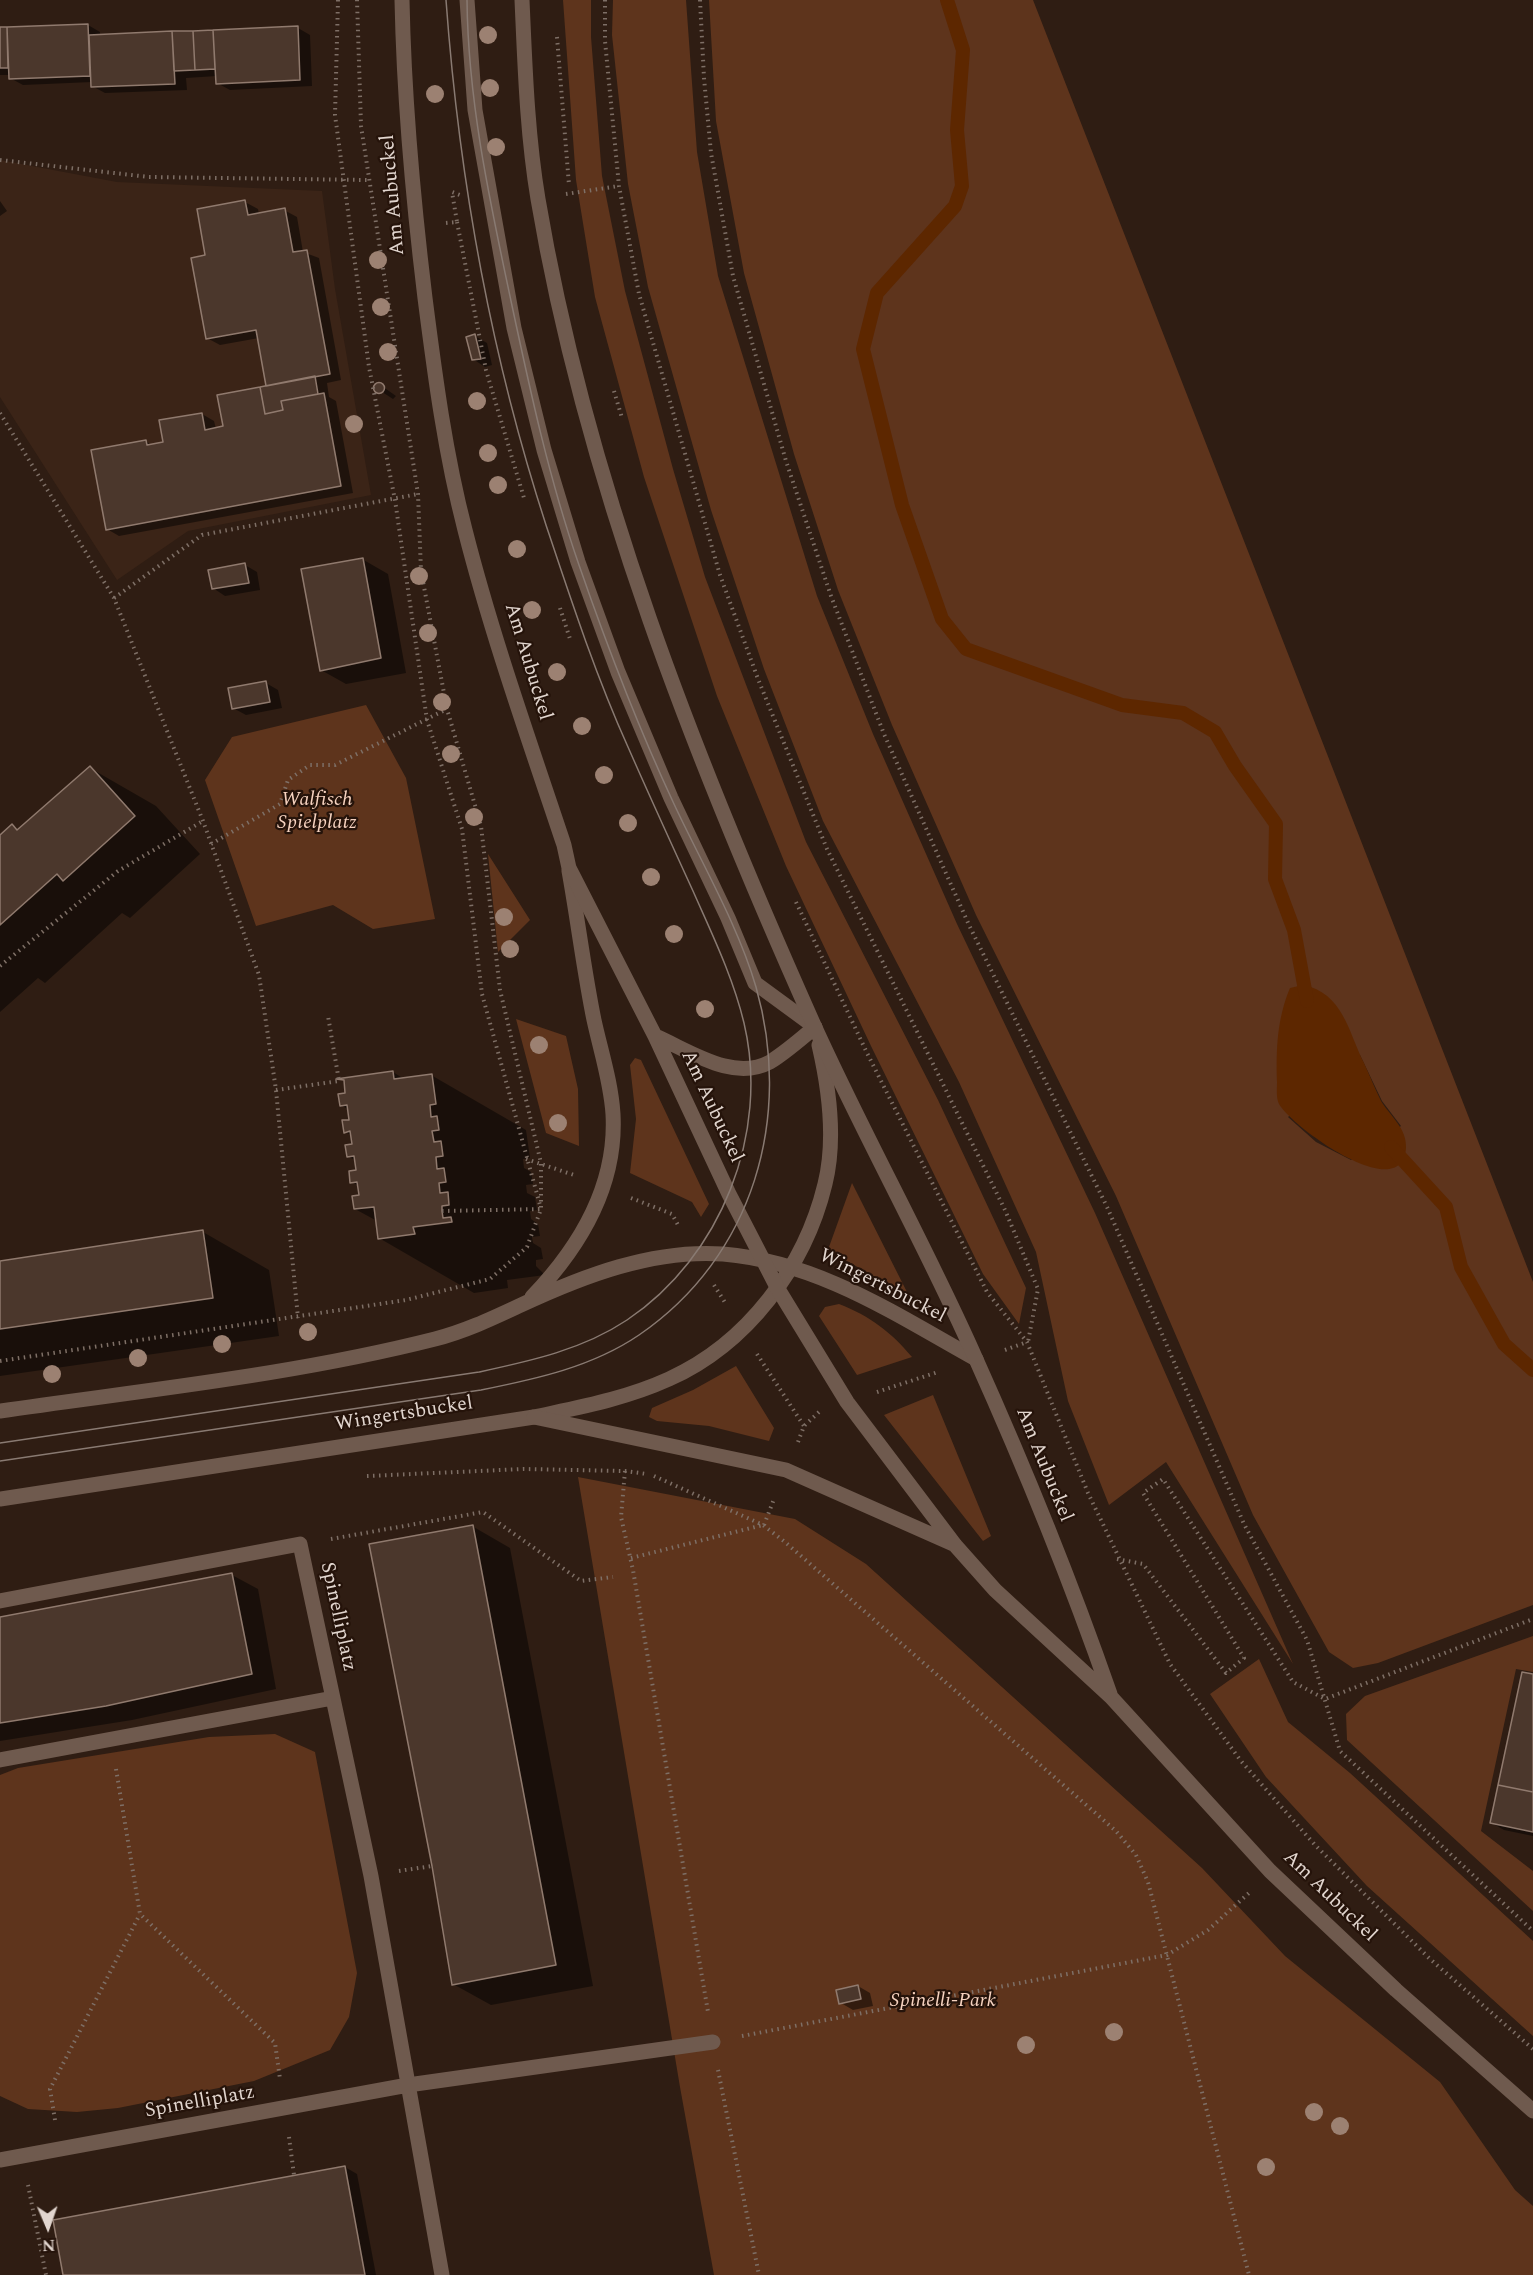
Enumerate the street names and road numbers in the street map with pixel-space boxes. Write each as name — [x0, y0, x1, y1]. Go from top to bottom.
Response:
street label: Am Aubuckel — [377, 134, 411, 256]
street label: Am Aubuckel — [498, 600, 556, 724]
street label: Am Aubuckel — [674, 1047, 748, 1167]
street label: Wingertsbuckel — [814, 1245, 950, 1329]
street label: Wingertsbuckel — [333, 1392, 475, 1438]
street label: Am Aubuckel — [1009, 1404, 1077, 1526]
street label: Spinelliplatz — [314, 1560, 360, 1674]
street label: Am Aubuckel — [1277, 1846, 1381, 1948]
street label: Spinelliplatz — [143, 2082, 257, 2124]

